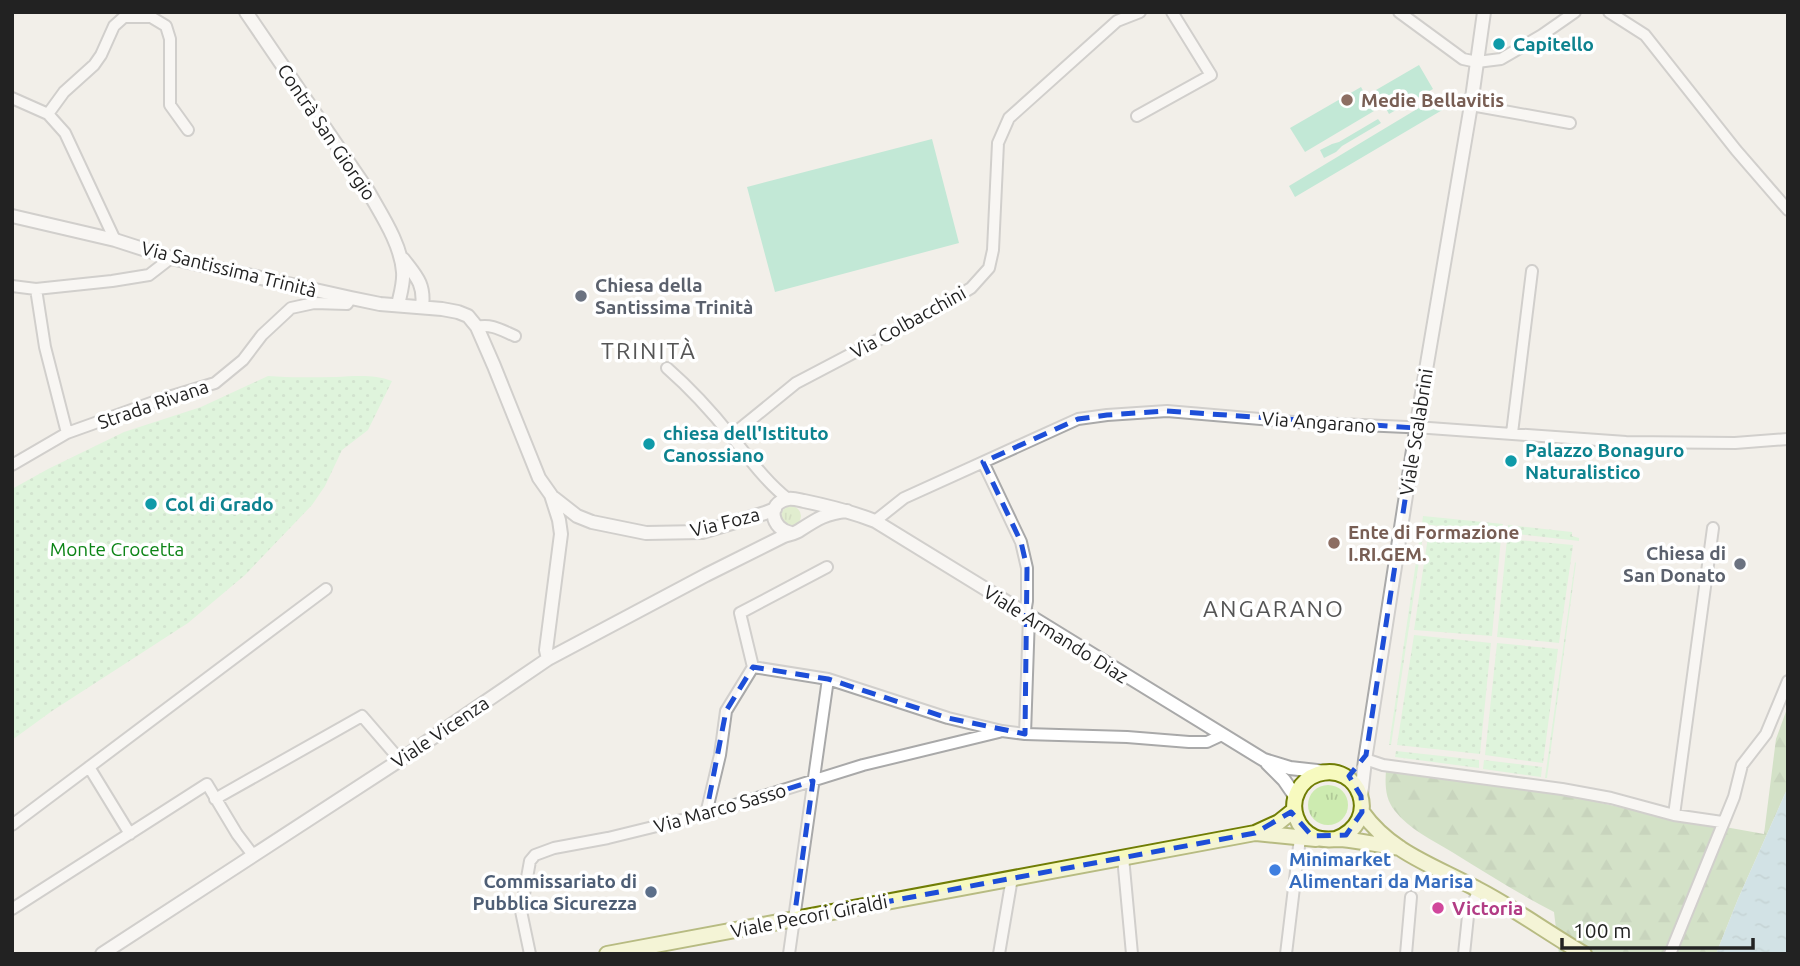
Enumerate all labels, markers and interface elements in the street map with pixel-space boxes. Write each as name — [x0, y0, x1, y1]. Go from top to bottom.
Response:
place label: Capitello — [1513, 33, 1594, 55]
marker: Capitello — [1491, 36, 1507, 52]
street label: Contrà San Giorgio — [273, 60, 381, 204]
place label: Medie Bellavitis — [1361, 89, 1504, 111]
marker: Medie Bellavitis — [1339, 92, 1355, 108]
street label: Via Santissima Trinità — [139, 237, 319, 301]
place label: Chiesa della Santissima Trinità — [595, 274, 753, 318]
street label: Via Colbacchini — [846, 281, 970, 363]
marker: Chiesa della Santissima Trinità — [573, 288, 589, 304]
district label: TRINITÀ — [601, 337, 697, 363]
street label: Viale Scalabrini — [1395, 367, 1437, 497]
street label: Strada Rivana — [95, 375, 211, 433]
street label: Via Angarano — [1261, 407, 1377, 437]
place label: chiesa dell'Istituto Canossiano — [663, 422, 829, 466]
marker: chiesa dell'Istituto Canossiano — [641, 436, 657, 452]
place label: Palazzo Bonaguro Naturalistico — [1525, 439, 1685, 483]
marker: Palazzo Bonaguro Naturalistico — [1503, 453, 1519, 469]
place label: Col di Grado — [165, 493, 274, 515]
marker: Col di Grado — [143, 496, 159, 512]
street label: Via Foza — [688, 503, 762, 541]
place label: Ente di Formazione I.RI.GEM. — [1348, 521, 1520, 565]
marker: Ente di Formazione I.RI.GEM. — [1326, 535, 1342, 551]
park label: Monte Crocetta — [50, 538, 184, 560]
place label: Chiesa di San Donato — [1623, 542, 1726, 586]
marker: Chiesa di San Donato — [1732, 556, 1748, 572]
street label: Viale Armando Diaz — [980, 581, 1133, 688]
district label: ANGARANO — [1203, 596, 1345, 621]
street label: Viale Vicenza — [387, 691, 493, 773]
street label: Via Marco Sasso — [651, 779, 789, 837]
place label: Minimarket Alimentari da Marisa — [1289, 848, 1473, 892]
marker: Minimarket Alimentari da Marisa — [1267, 862, 1283, 878]
place label: Commissariato di Pubblica Sicurezza — [472, 870, 637, 914]
marker: Commissariato di Pubblica Sicurezza — [643, 884, 659, 900]
street label: Viale Pecori Giraldi — [729, 890, 889, 942]
place label: Victoria — [1452, 897, 1523, 919]
marker: Victoria — [1430, 900, 1446, 916]
scale bar — [1562, 906, 1753, 950]
text: 100 m — [1573, 918, 1631, 942]

